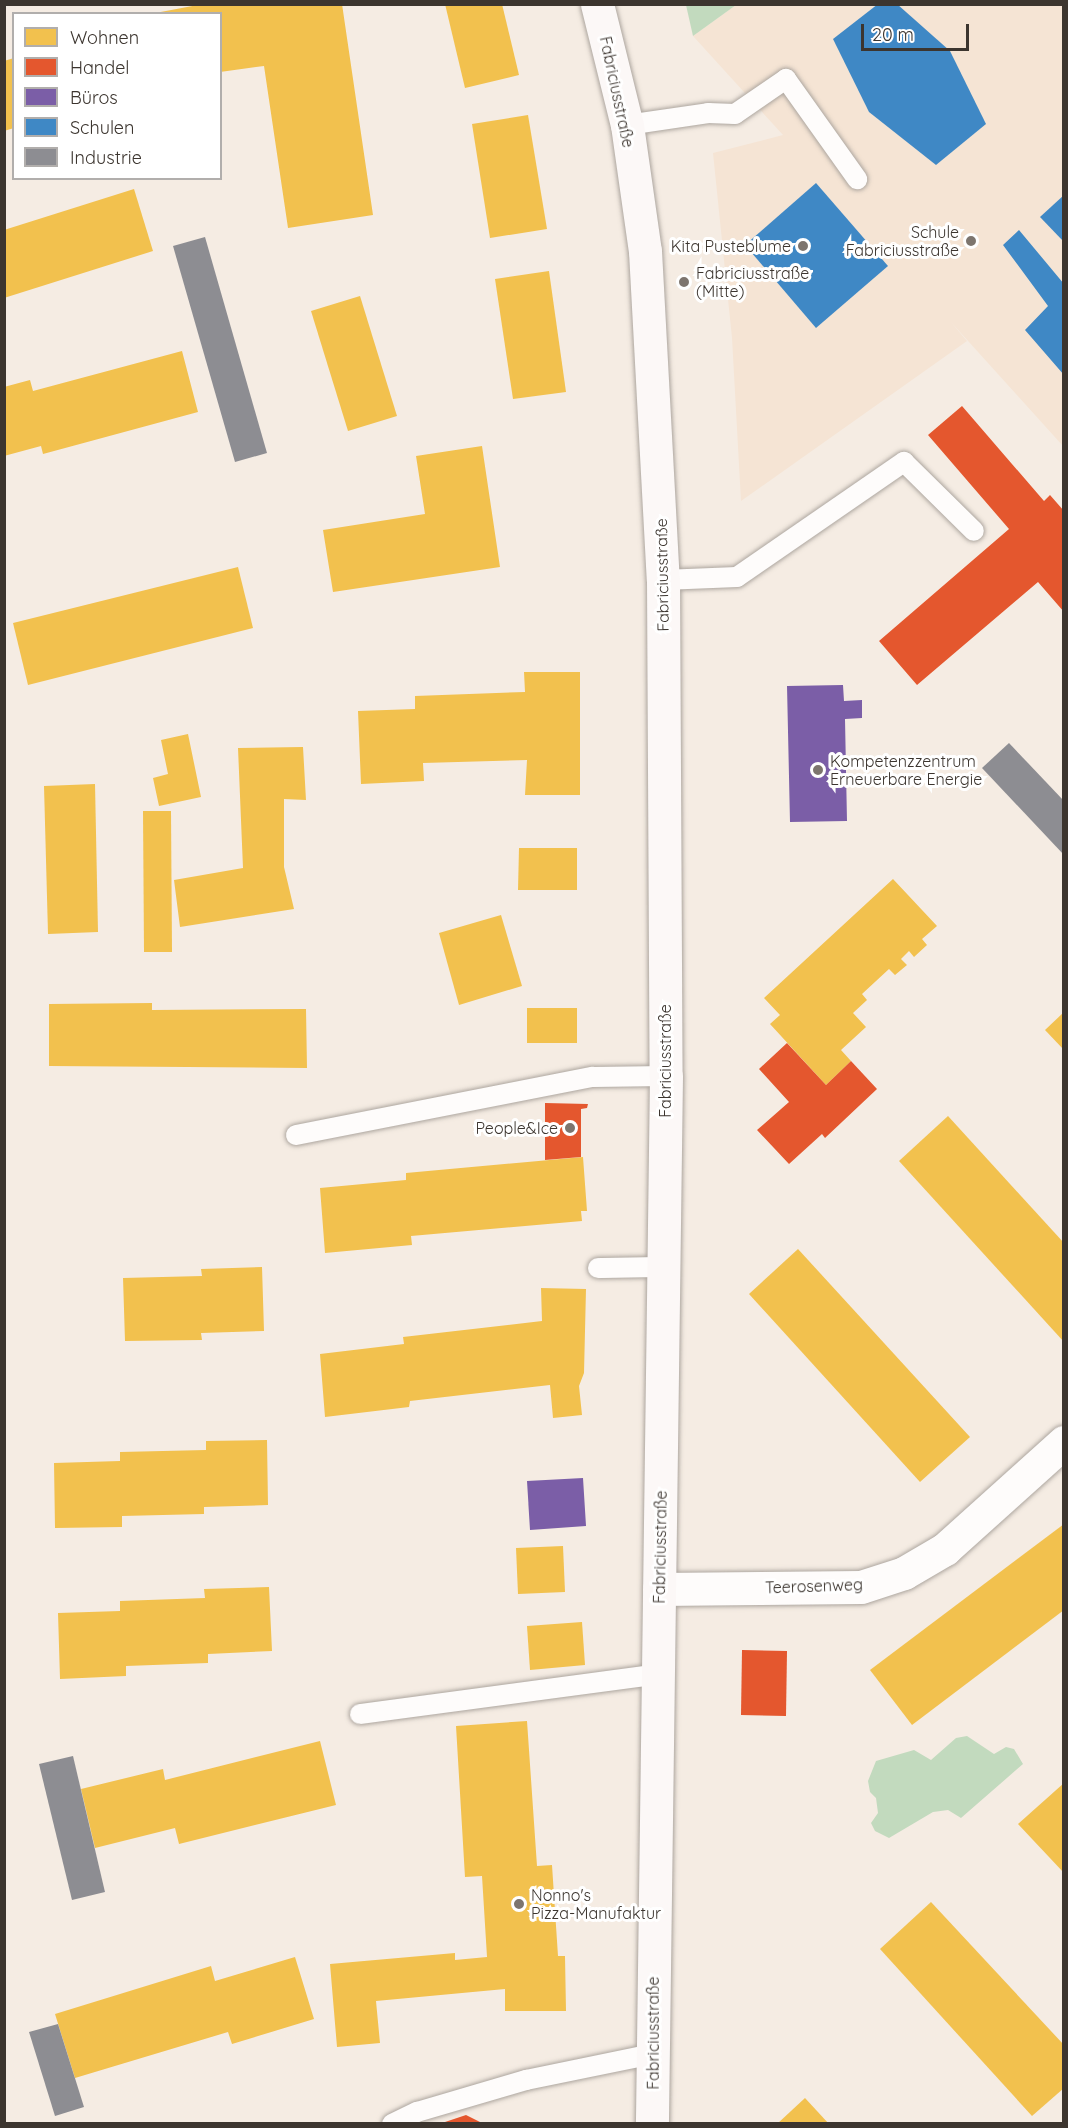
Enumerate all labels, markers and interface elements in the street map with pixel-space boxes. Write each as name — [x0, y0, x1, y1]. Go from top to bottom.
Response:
legend — [12, 12, 222, 180]
scale bar — [864, 12, 972, 50]
text: 20 m — [872, 23, 914, 46]
text: Wohnen — [70, 26, 139, 49]
street label: Fabriciusstraße — [596, 35, 638, 149]
text: Handel — [70, 56, 130, 79]
text: Büros — [70, 86, 118, 109]
text: Schulen — [70, 116, 134, 139]
text: Industrie — [70, 146, 142, 169]
place label: Schule Fabriciusstraße — [846, 222, 959, 260]
marker: Schule Fabriciusstraße — [964, 234, 978, 248]
place label: Kita Pusteblume — [671, 236, 791, 256]
marker: Kita Pusteblume — [796, 239, 810, 253]
place label: Fabriciusstraße (Mitte) — [696, 263, 809, 301]
marker: Fabriciusstraße (Mitte) — [677, 275, 691, 289]
street label: Fabriciusstraße — [651, 518, 673, 632]
place label: Kompetenzzentrum Erneuerbare Energie — [830, 751, 982, 789]
marker: Kompetenzzentrum Erneuerbare Energie — [811, 763, 825, 777]
street label: Fabriciusstraße — [655, 1004, 675, 1118]
place label: People&Ice — [475, 1118, 558, 1138]
marker: People&Ice — [563, 1121, 577, 1135]
street label: Fabriciusstraße — [649, 1490, 671, 1604]
street label: Teerosenweg — [765, 1575, 863, 1597]
place label: Nonno's Pizza-Manufaktur — [531, 1885, 661, 1923]
marker: Nonno's Pizza-Manufaktur — [512, 1897, 526, 1911]
street label: Fabriciusstraße — [643, 1976, 663, 2090]

